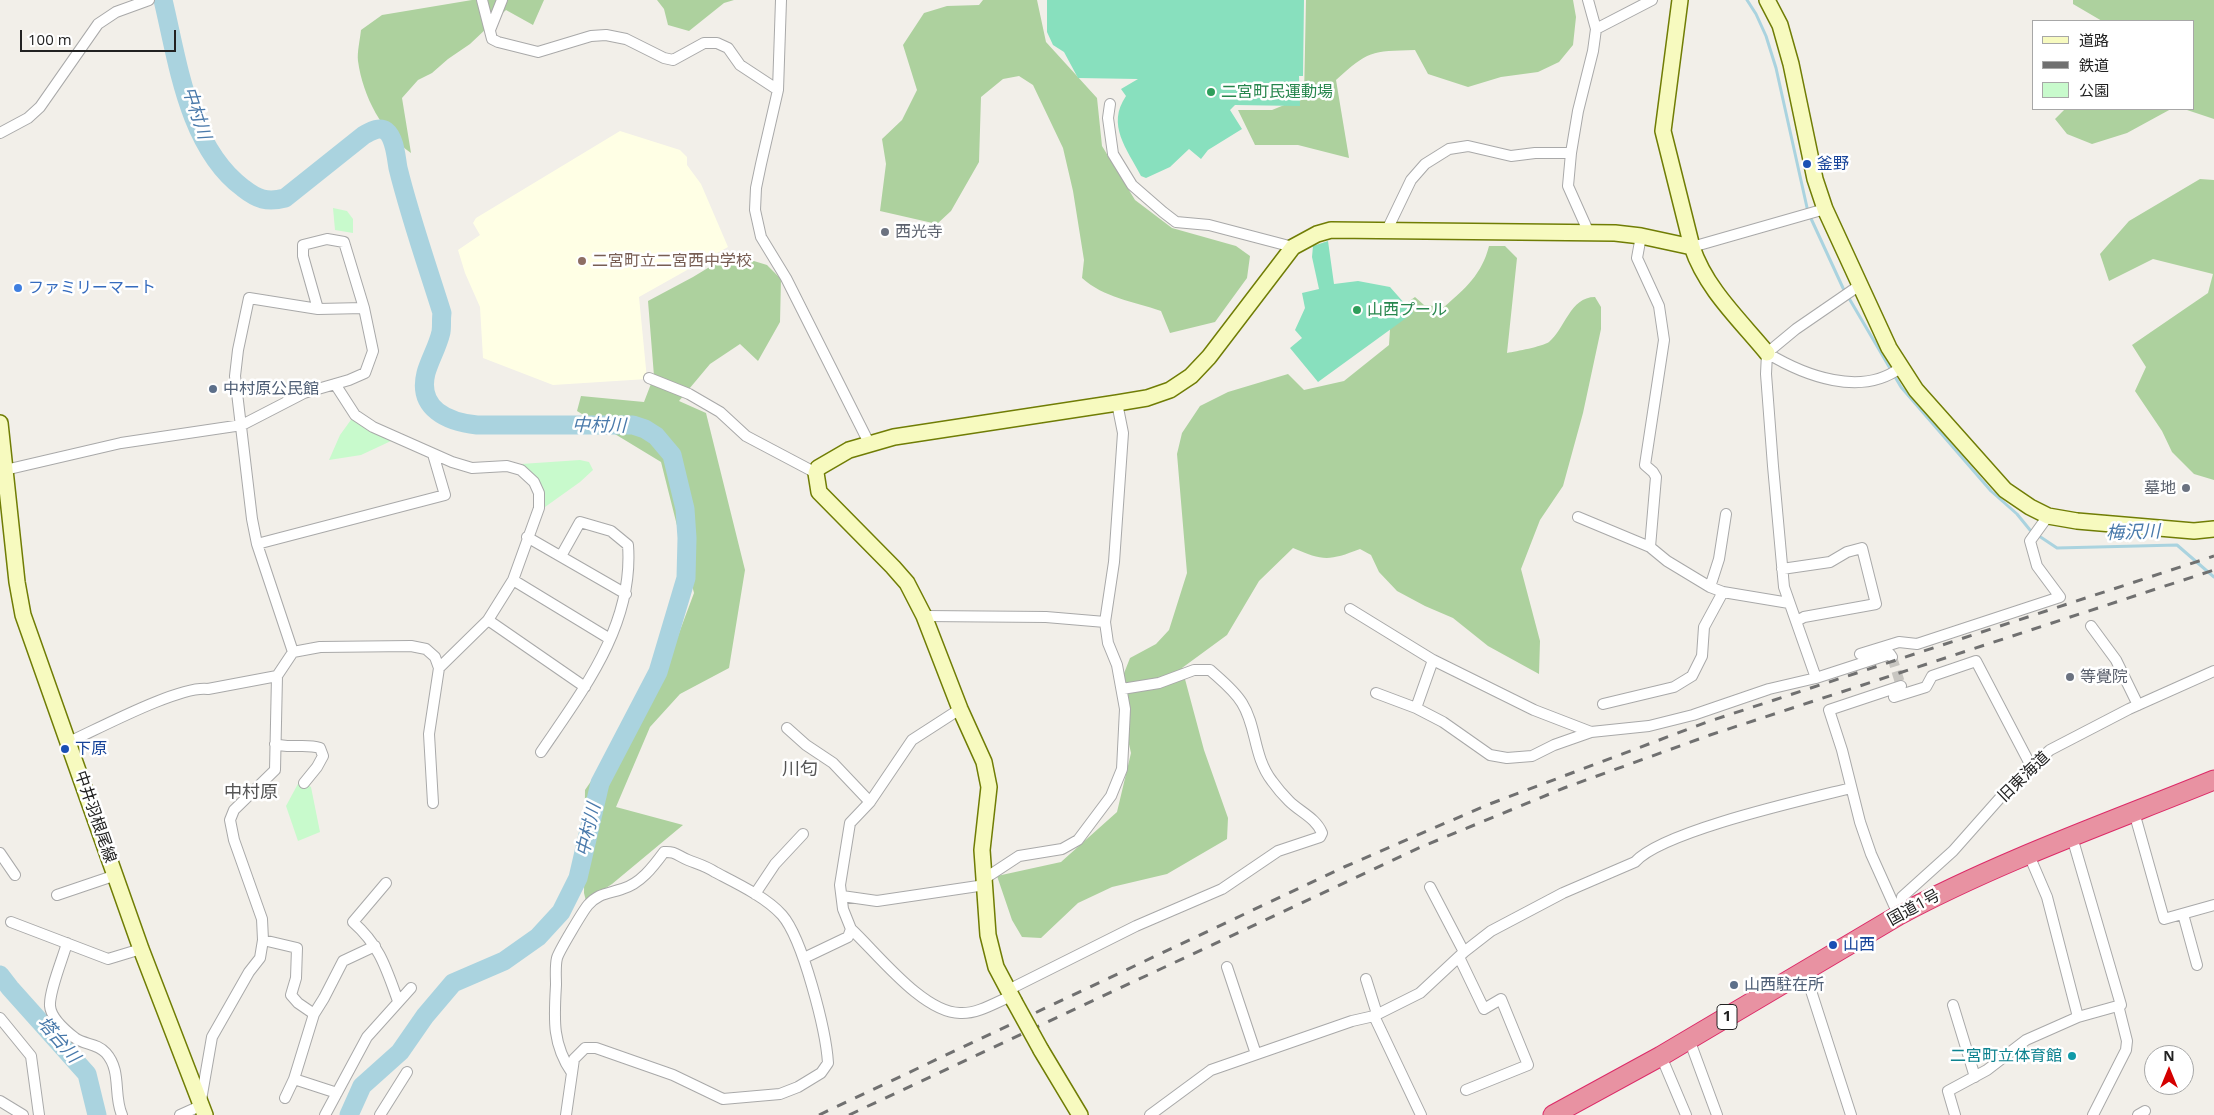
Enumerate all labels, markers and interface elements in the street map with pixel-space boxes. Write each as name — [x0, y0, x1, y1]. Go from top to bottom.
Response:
scale bar — [22, 20, 179, 52]
legend — [2032, 20, 2194, 110]
text: 100 m — [28, 29, 72, 49]
text: 道路 — [2079, 30, 2109, 50]
text: 鉄道 — [2079, 55, 2109, 75]
text: 公園 — [2079, 80, 2109, 100]
place label: 二宮町民運動場 — [1221, 82, 1333, 102]
water label: 中村川 — [177, 84, 215, 142]
marker: 二宮町民運動場 — [1205, 86, 1217, 98]
place label: 釜野 — [1817, 154, 1849, 174]
marker: 釜野 — [1801, 158, 1813, 170]
place label: 西光寺 — [895, 222, 943, 242]
marker: 西光寺 — [879, 226, 891, 238]
place label: 二宮町立二宮西中学校 — [592, 251, 752, 271]
marker: 二宮町立二宮西中学校 — [576, 255, 588, 267]
place label: ファミリーマート — [28, 278, 156, 298]
marker: ファミリーマート — [12, 282, 24, 294]
place label: 山西プール — [1367, 300, 1447, 320]
marker: 山西プール — [1351, 304, 1363, 316]
place label: 中村原公民館 — [223, 379, 319, 399]
marker: 中村原公民館 — [207, 383, 219, 395]
water label: 中村川 — [572, 415, 626, 437]
place label: 墓地 — [2144, 478, 2176, 498]
marker: 墓地 — [2180, 482, 2192, 494]
water label: 梅沢川 — [2106, 521, 2160, 545]
place label: 等覺院 — [2080, 667, 2128, 687]
marker: 等覺院 — [2064, 671, 2076, 683]
place label: 下原 — [75, 739, 107, 759]
marker: 下原 — [59, 743, 71, 755]
street label: 旧東海道 — [1994, 748, 2054, 806]
district label: 川匂 — [782, 759, 818, 781]
street label: 中井羽根尾線 — [70, 768, 120, 866]
district label: 中村原 — [224, 782, 278, 804]
water label: 中村川 — [572, 801, 606, 859]
street label: 国道1号 — [1884, 886, 1944, 930]
place label: 山西 — [1843, 935, 1875, 955]
marker: 山西 — [1827, 939, 1839, 951]
place label: 山西駐在所 — [1744, 975, 1824, 995]
marker: 山西駐在所 — [1728, 979, 1740, 991]
road number: 1 — [1717, 1004, 1737, 1030]
water label: 塔台川 — [32, 1013, 84, 1067]
north arrow — [2144, 1045, 2194, 1095]
place label: 二宮町立体育館 — [1950, 1046, 2062, 1066]
text: N — [2163, 1046, 2175, 1065]
marker: 二宮町立体育館 — [2066, 1050, 2078, 1062]

